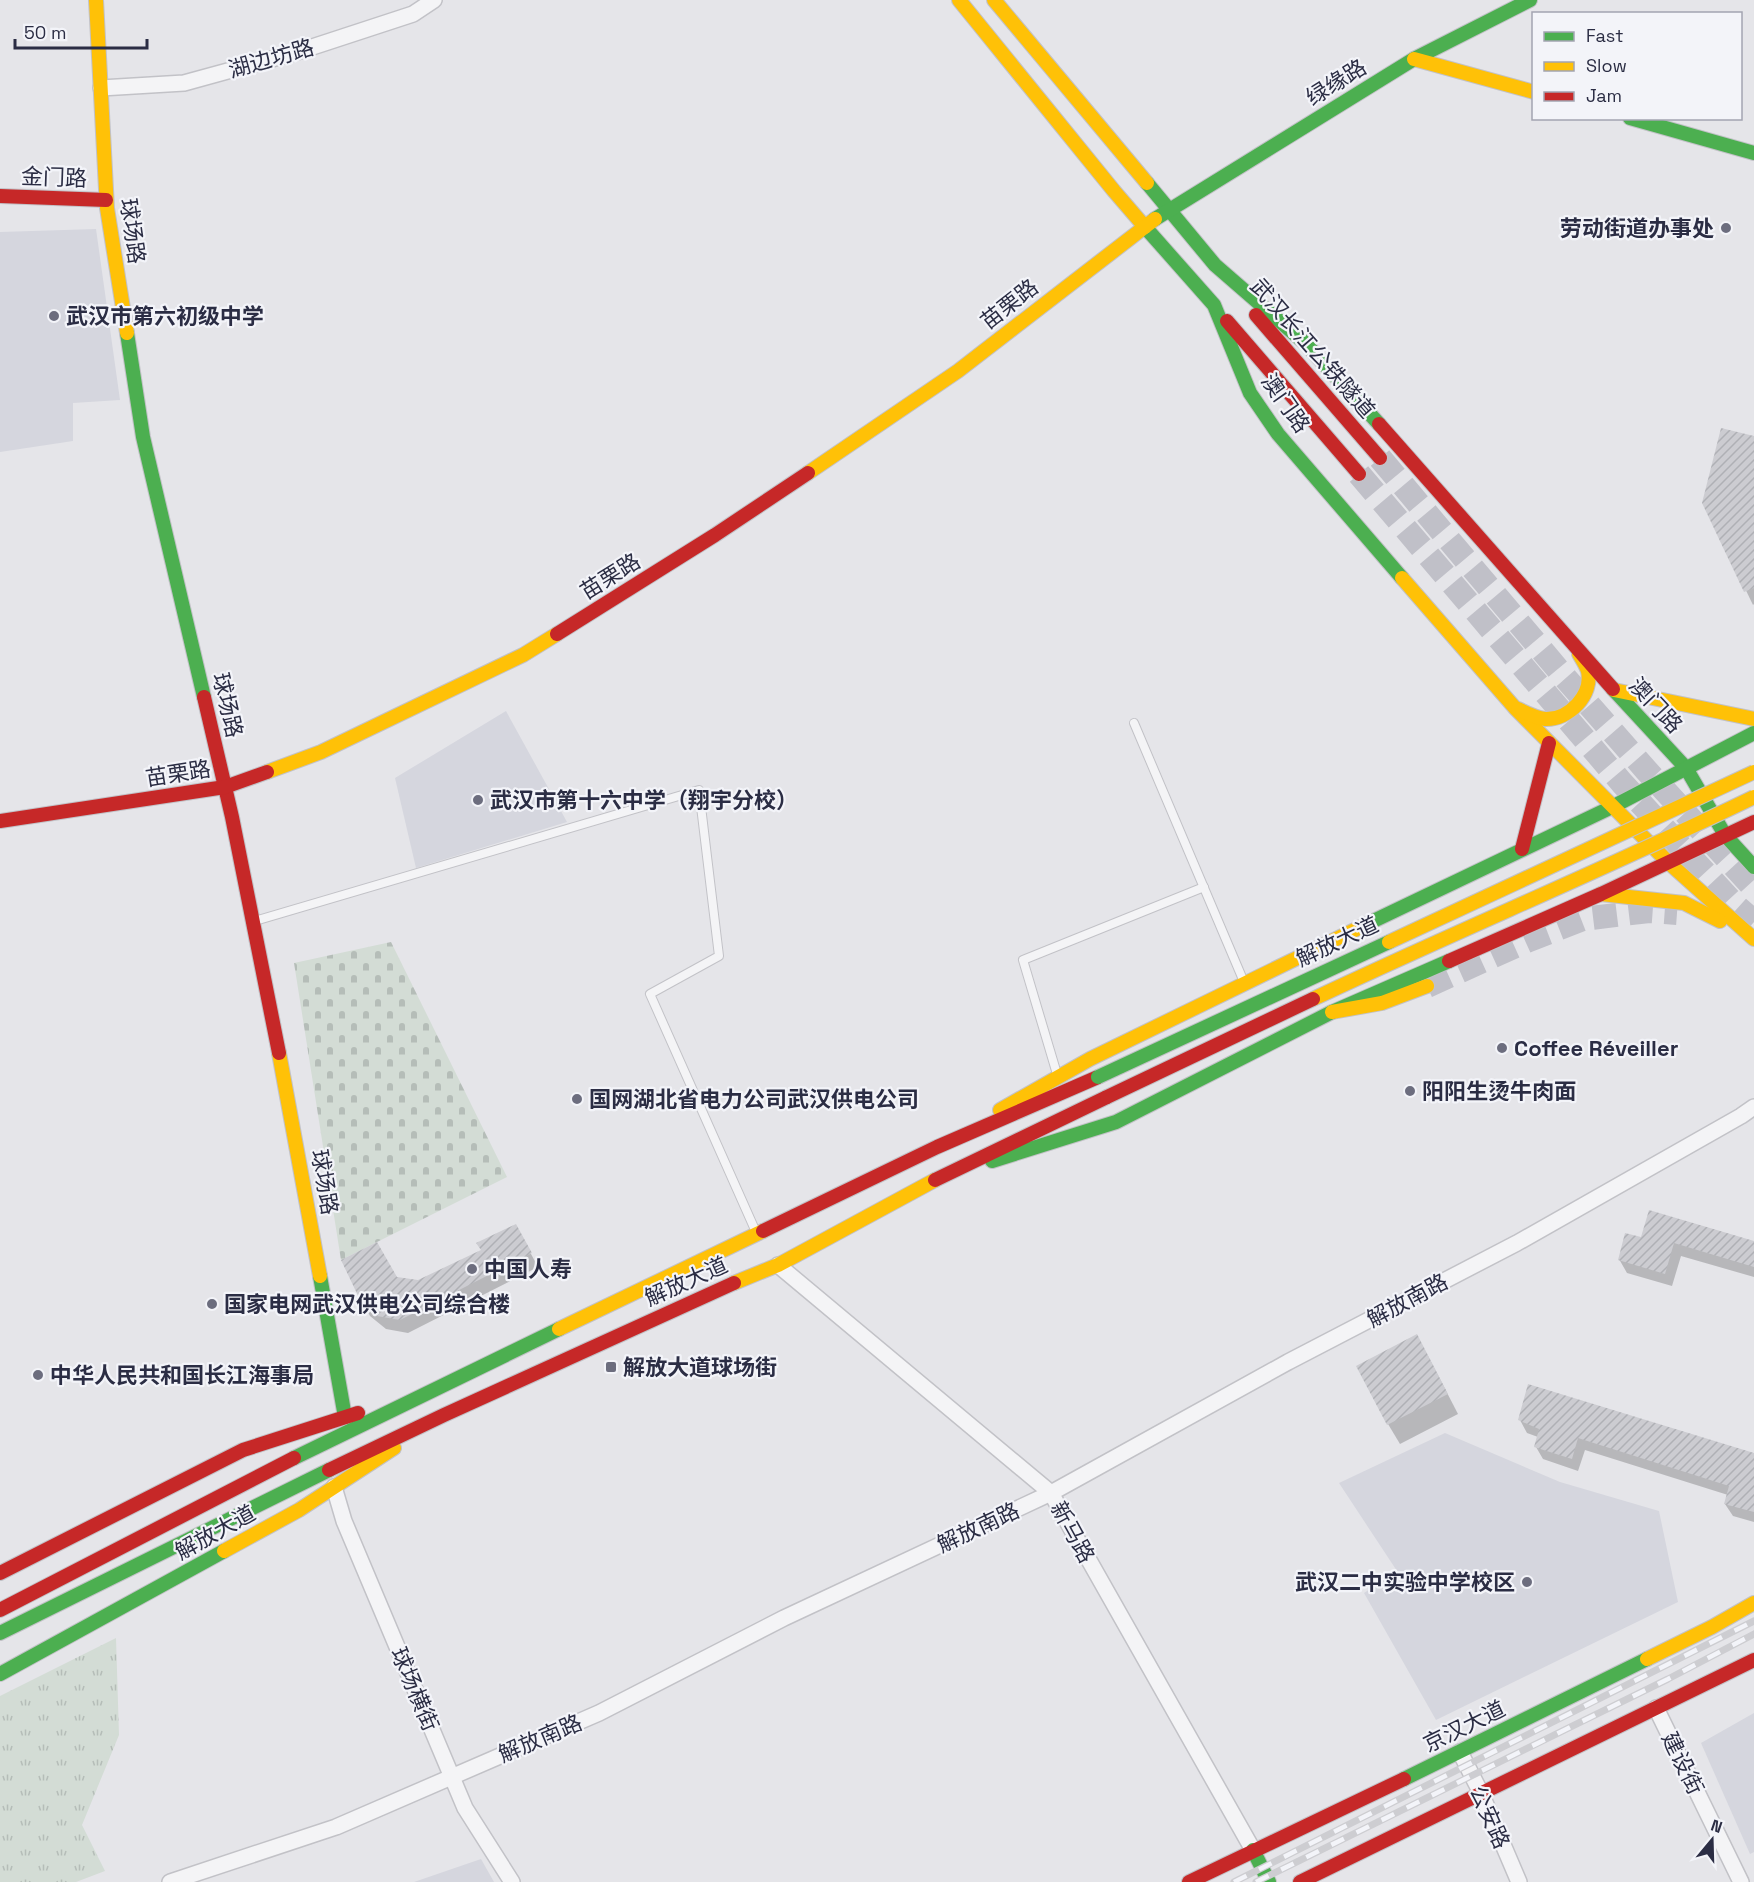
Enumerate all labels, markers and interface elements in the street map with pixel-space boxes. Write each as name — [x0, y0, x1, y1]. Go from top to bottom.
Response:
scale bar — [15, 12, 147, 50]
legend — [1532, 12, 1742, 120]
text: 50 m — [24, 21, 66, 44]
text: Fast — [1586, 24, 1623, 47]
street label: 湖边坊路 — [225, 32, 317, 84]
street label: 绿缘路 — [1301, 53, 1371, 111]
text: Slow — [1586, 54, 1627, 77]
text: Jam — [1586, 84, 1622, 107]
street label: 金门路 — [21, 162, 87, 192]
street label: 球场路 — [115, 196, 151, 266]
place label: 劳动街道办事处 — [1560, 214, 1714, 242]
marker: 劳动街道办事处 — [1719, 221, 1733, 235]
street label: 武汉长江公铁隧道 — [1245, 272, 1381, 424]
street label: 苗栗路 — [974, 273, 1044, 335]
place label: 武汉市第六初级中学 — [66, 302, 264, 330]
marker: 武汉市第六初级中学 — [47, 309, 61, 323]
street label: 澳门路 — [1256, 368, 1316, 438]
street label: 苗栗路 — [575, 547, 645, 605]
street label: 球场路 — [207, 670, 249, 740]
street label: 澳门路 — [1623, 671, 1689, 739]
street label: 苗栗路 — [143, 754, 213, 792]
place label: 武汉市第十六中学（翔宇分校） — [490, 786, 798, 814]
marker: 武汉市第十六中学（翔宇分校） — [471, 793, 485, 807]
street label: 解放大道 — [1291, 910, 1383, 972]
place label: Coffee Réveiller — [1514, 1034, 1679, 1062]
marker: Coffee Réveiller — [1495, 1041, 1509, 1055]
place label: 阳阳生烫牛肉面 — [1422, 1077, 1576, 1105]
marker: 阳阳生烫牛肉面 — [1403, 1084, 1417, 1098]
place label: 国网湖北省电力公司武汉供电公司 — [589, 1085, 919, 1113]
marker: 国网湖北省电力公司武汉供电公司 — [570, 1092, 584, 1106]
street label: 球场路 — [305, 1147, 345, 1217]
street label: 解放大道 — [640, 1250, 732, 1312]
place label: 中国人寿 — [484, 1255, 572, 1283]
marker: 中国人寿 — [465, 1262, 479, 1276]
street label: 解放南路 — [1362, 1267, 1452, 1333]
place label: 国家电网武汉供电公司综合楼 — [224, 1290, 510, 1318]
marker: 国家电网武汉供电公司综合楼 — [205, 1297, 219, 1311]
place label: 解放大道球场街 — [623, 1353, 777, 1381]
marker: 解放大道球场街 — [604, 1360, 618, 1374]
place label: 中华人民共和国长江海事局 — [50, 1361, 314, 1389]
marker: 中华人民共和国长江海事局 — [31, 1368, 45, 1382]
street label: 解放南路 — [932, 1496, 1024, 1558]
street label: 新马路 — [1045, 1496, 1101, 1568]
street label: 解放大道 — [170, 1498, 260, 1566]
place label: 武汉二中实验中学校区 — [1295, 1568, 1515, 1596]
marker: 武汉二中实验中学校区 — [1520, 1575, 1534, 1589]
street label: 球场横街 — [385, 1643, 445, 1735]
street label: 京汉大道 — [1418, 1694, 1510, 1758]
street label: 解放南路 — [494, 1708, 586, 1768]
street label: 建设街 — [1656, 1727, 1710, 1799]
street label: 公安路 — [1464, 1781, 1516, 1853]
north arrow — [1682, 1810, 1742, 1870]
text: N — [1708, 1815, 1725, 1838]

